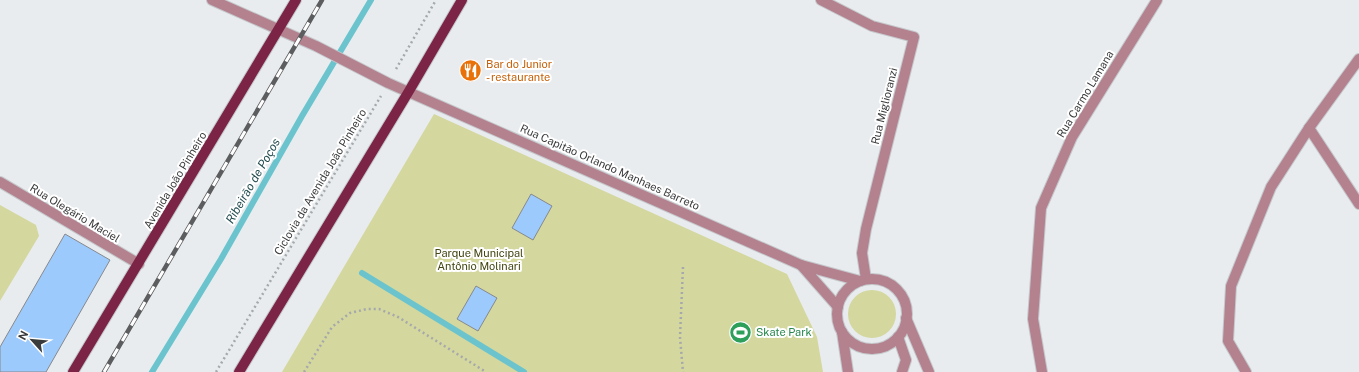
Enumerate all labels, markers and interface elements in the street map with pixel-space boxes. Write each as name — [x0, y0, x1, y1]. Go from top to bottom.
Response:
street label: Rua Carmo Lamana — [1054, 48, 1116, 140]
restaurant icon: Bar do Junior - restaurante — [457, 57, 483, 83]
place label: Bar do Junior - restaurante — [486, 58, 552, 83]
street label: Rua Miglioranzi — [869, 66, 899, 146]
street label: Ciclovia da Avenida João Pinheiro — [272, 107, 368, 257]
street label: Rua Capitão Orlando Manhaes Barreto — [518, 122, 702, 212]
street label: Avenida João Pinheiro — [141, 130, 209, 230]
water label: Ribeirão de Poços — [223, 136, 283, 226]
street label: Rua Olegário Maciel — [28, 182, 122, 244]
park label: Parque Municipal Antônio Molinari — [435, 247, 523, 272]
sports icon: Skate Park — [727, 319, 753, 345]
north arrow — [12, 320, 52, 360]
place label: Skate Park — [756, 326, 812, 338]
text: N — [16, 329, 30, 342]

